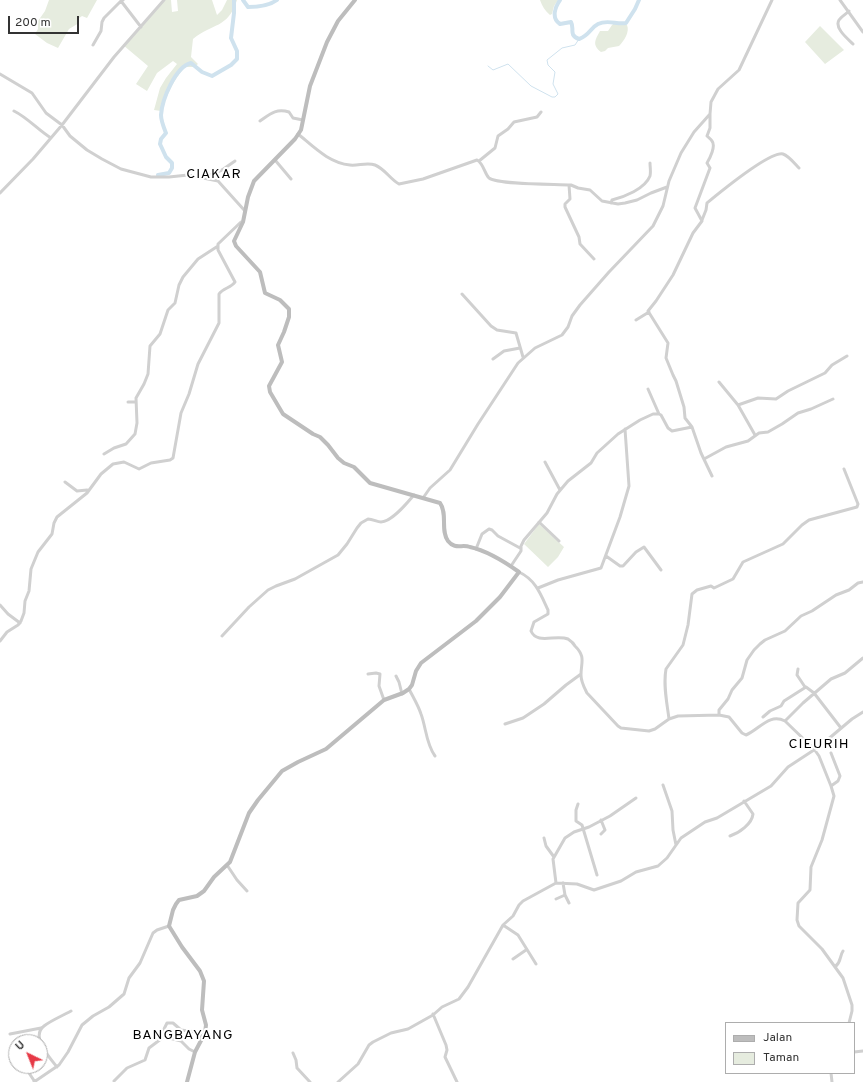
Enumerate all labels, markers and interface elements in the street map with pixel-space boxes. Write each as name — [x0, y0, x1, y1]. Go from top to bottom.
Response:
scale bar — [10, 8, 81, 34]
text: 200 m — [15, 15, 51, 31]
district label: CIAKAR — [186, 167, 242, 183]
district label: CIEURIH — [789, 737, 849, 753]
legend — [725, 1022, 855, 1074]
district label: BANGBAYANG — [132, 1028, 234, 1044]
text: Jalan — [763, 1030, 792, 1046]
north arrow — [8, 1034, 48, 1074]
text: U — [13, 1038, 28, 1054]
text: Taman — [763, 1050, 799, 1066]

